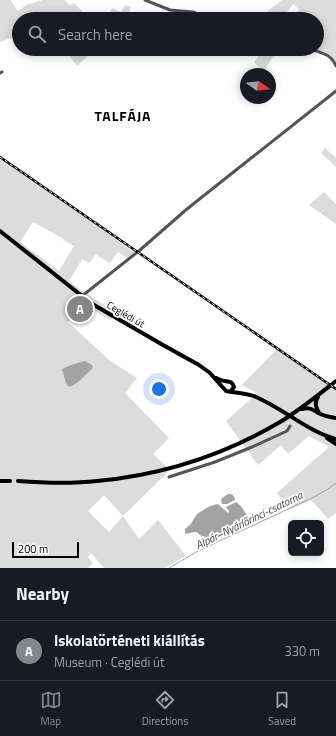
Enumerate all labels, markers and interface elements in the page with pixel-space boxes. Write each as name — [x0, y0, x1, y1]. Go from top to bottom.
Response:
search box — [12, 12, 324, 56]
icon: search — [26, 23, 48, 45]
text: Search here — [58, 23, 132, 46]
north arrow — [240, 68, 276, 104]
district label: TALFÁJA — [94, 105, 152, 126]
pin: A — [67, 294, 93, 324]
street label: Ceglédi út — [104, 298, 148, 332]
your location — [149, 379, 169, 399]
water label: Alpár–Nyárlőrinci-csatorna — [193, 487, 306, 553]
map controls — [288, 520, 324, 556]
button: locate — [288, 520, 324, 556]
scale bar — [12, 540, 79, 559]
text: 200 m — [18, 541, 48, 557]
text: Nearby — [16, 581, 69, 607]
text: Iskolatörténeti kiállítás — [54, 629, 205, 652]
text: A — [25, 641, 33, 661]
text: 330 m — [284, 641, 320, 661]
text: Museum · Ceglédi út — [54, 652, 165, 672]
tab: Map — [40, 689, 62, 729]
tab: Directions — [142, 689, 188, 729]
tab: Saved — [268, 689, 296, 729]

